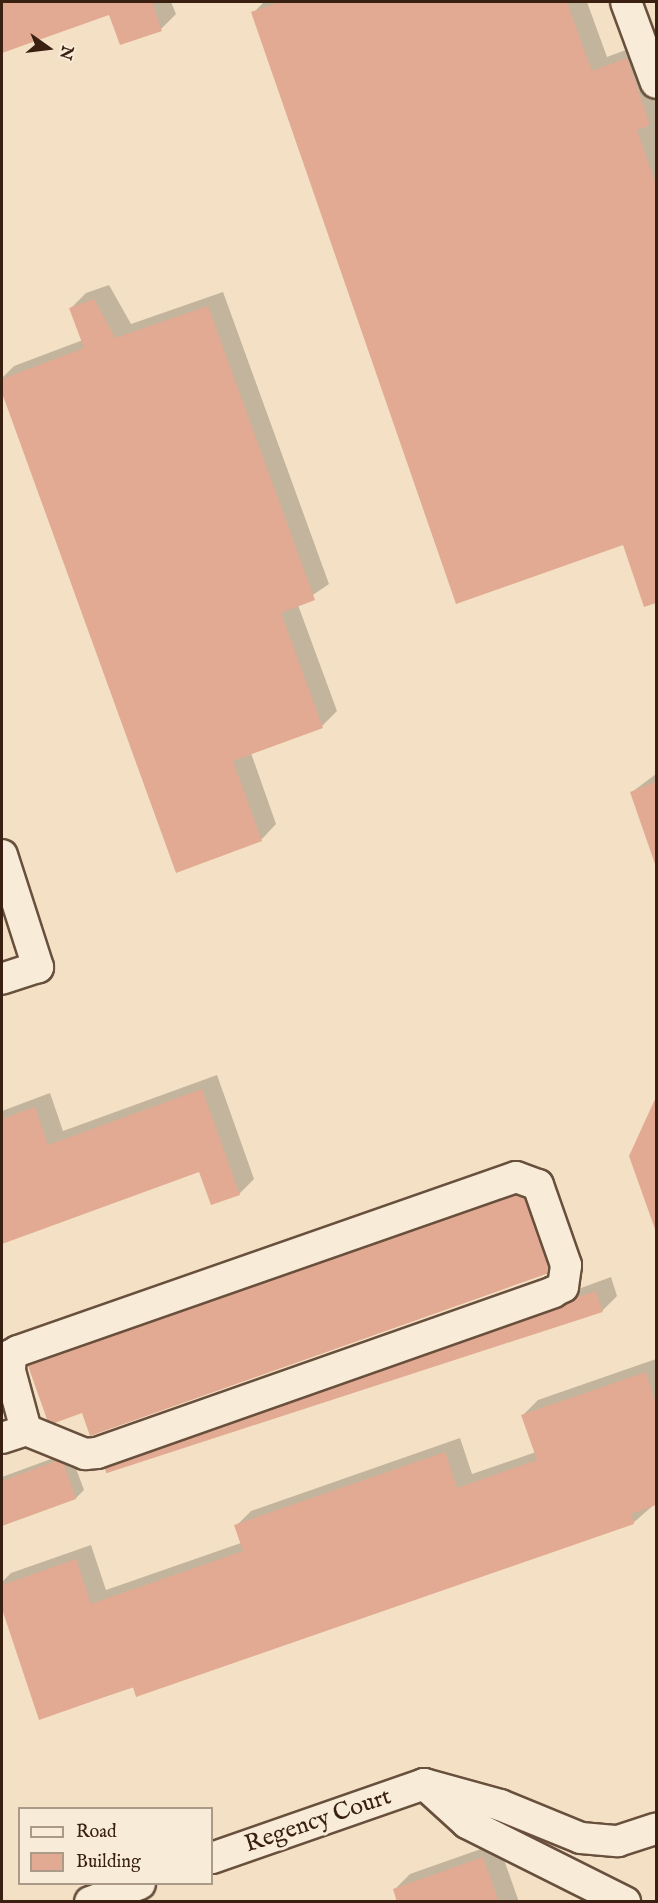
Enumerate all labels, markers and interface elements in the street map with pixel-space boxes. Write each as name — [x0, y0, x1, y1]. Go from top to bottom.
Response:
north arrow — [18, 18, 78, 78]
text: N — [54, 43, 77, 61]
street label: Regency Court — [241, 1783, 395, 1859]
legend — [18, 1807, 213, 1885]
text: Road — [76, 1821, 117, 1844]
text: Building — [76, 1851, 141, 1874]

